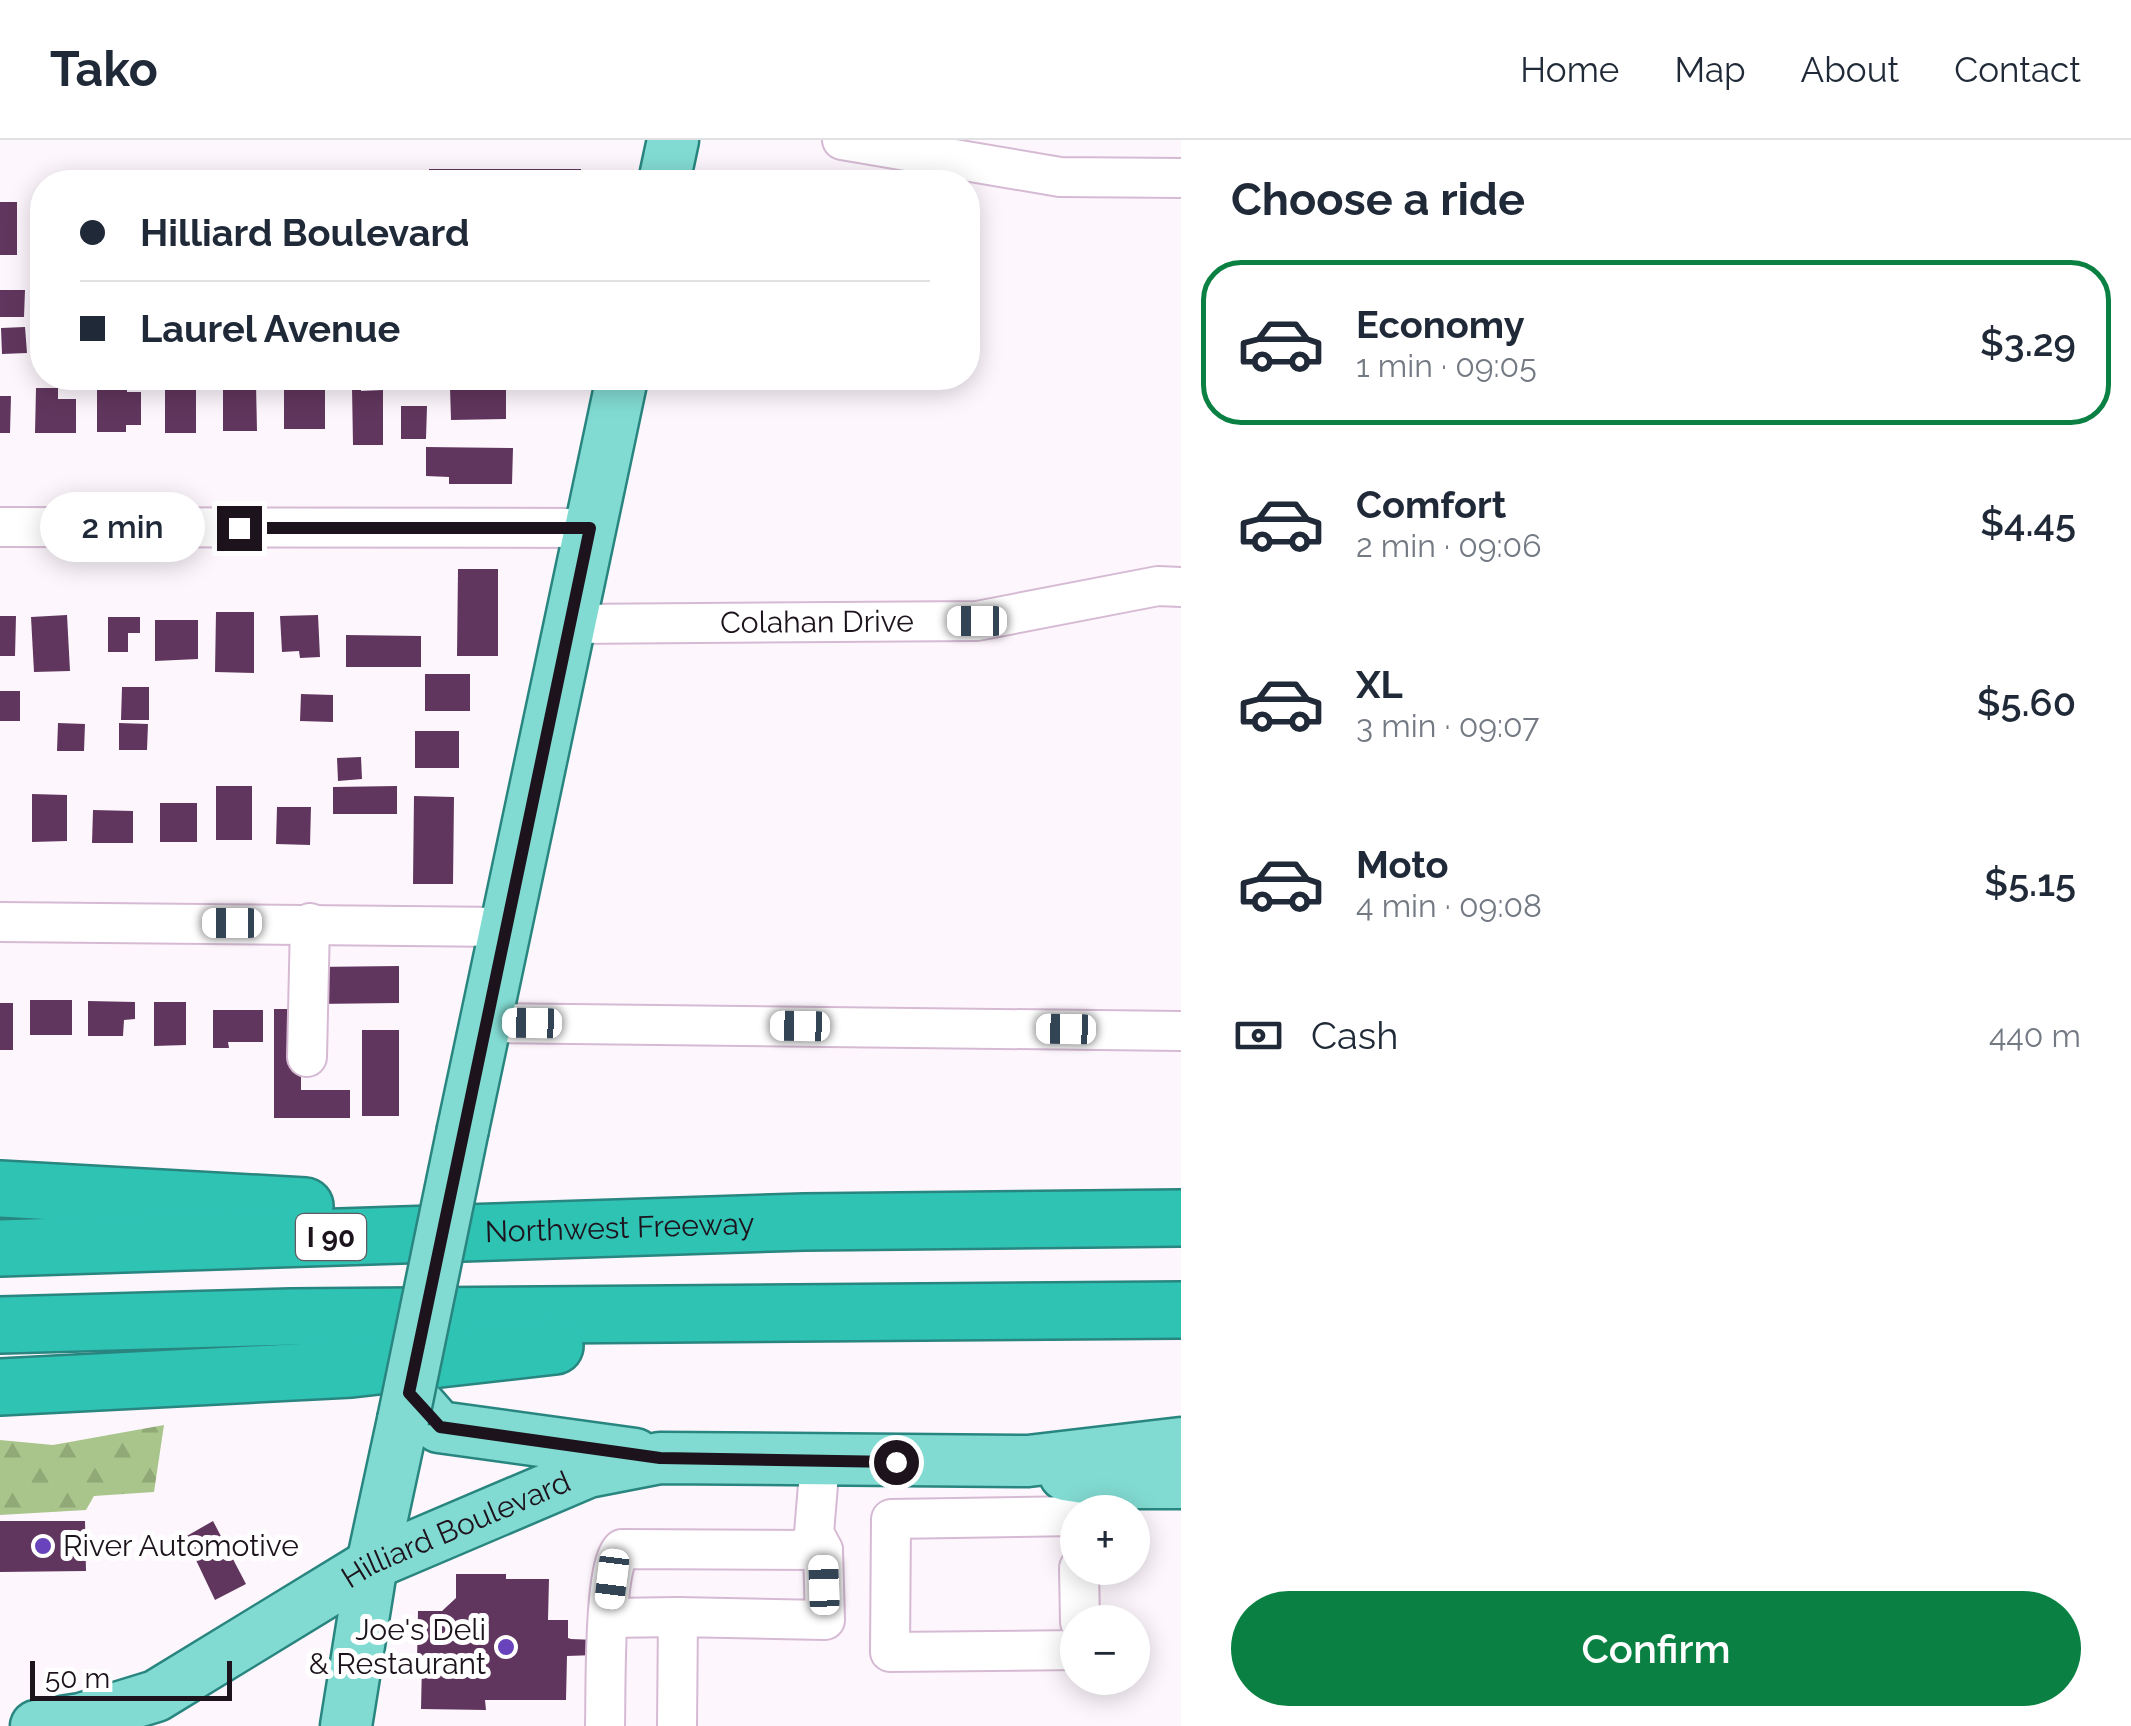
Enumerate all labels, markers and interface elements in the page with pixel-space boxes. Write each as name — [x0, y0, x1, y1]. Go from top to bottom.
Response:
text: Tako — [50, 41, 158, 97]
text: Home — [1520, 49, 1619, 90]
text: Map — [1674, 49, 1746, 90]
text: About — [1801, 49, 1899, 90]
text: Contact — [1954, 49, 2081, 90]
text: Choose a ride — [1231, 173, 1525, 226]
text: Hilliard Boulevard — [140, 210, 470, 255]
icon: car — [1236, 298, 1326, 388]
text: Economy — [1356, 302, 1525, 347]
text: Laurel Avenue — [140, 306, 400, 351]
text: $3.29 — [1980, 320, 2076, 365]
text: 1 min · 09:05 — [1356, 347, 1537, 384]
icon: car — [1236, 478, 1326, 568]
text: Comfort — [1356, 482, 1506, 527]
callout: 2 min — [39, 493, 204, 563]
text: $4.45 — [1980, 500, 2076, 545]
route end — [217, 506, 262, 551]
text: 2 min — [82, 508, 163, 545]
text: 2 min · 09:06 — [1356, 527, 1541, 564]
street label: Colahan Drive — [720, 603, 914, 640]
car — [947, 606, 1007, 636]
icon: car — [1236, 658, 1326, 748]
text: XL — [1356, 662, 1403, 707]
text: $5.60 — [1977, 680, 2076, 725]
text: 3 min · 09:07 — [1356, 707, 1539, 744]
icon: car — [1236, 838, 1326, 928]
text: Moto — [1356, 842, 1449, 887]
text: $5.15 — [1984, 860, 2076, 905]
text: 4 min · 09:08 — [1356, 887, 1542, 924]
car — [202, 908, 262, 938]
car — [502, 1007, 562, 1039]
icon: cash — [1231, 1008, 1286, 1063]
car — [770, 1010, 830, 1042]
car — [1036, 1013, 1096, 1045]
text: Cash — [1311, 1013, 1398, 1058]
text: 440 m — [1989, 1017, 2081, 1054]
street label: Northwest Freeway — [484, 1206, 755, 1249]
road number: I 90 — [296, 1214, 366, 1260]
route start — [874, 1440, 919, 1485]
street label: Hilliard Boulevard — [335, 1464, 576, 1595]
map controls — [1060, 1495, 1150, 1695]
button: + — [1060, 1495, 1150, 1585]
place label: River Automotive — [63, 1528, 299, 1563]
marker: River Automotive — [32, 1535, 54, 1557]
car — [593, 1547, 631, 1611]
car — [808, 1554, 840, 1616]
button: Confirm — [1231, 1591, 2081, 1706]
button: − — [1060, 1605, 1150, 1695]
place label: Joe's Deli & Restaurant — [309, 1612, 486, 1681]
marker: Joe's Deli & Restaurant — [495, 1636, 517, 1658]
scale bar — [30, 1656, 232, 1700]
text: 50 m — [45, 1662, 110, 1695]

